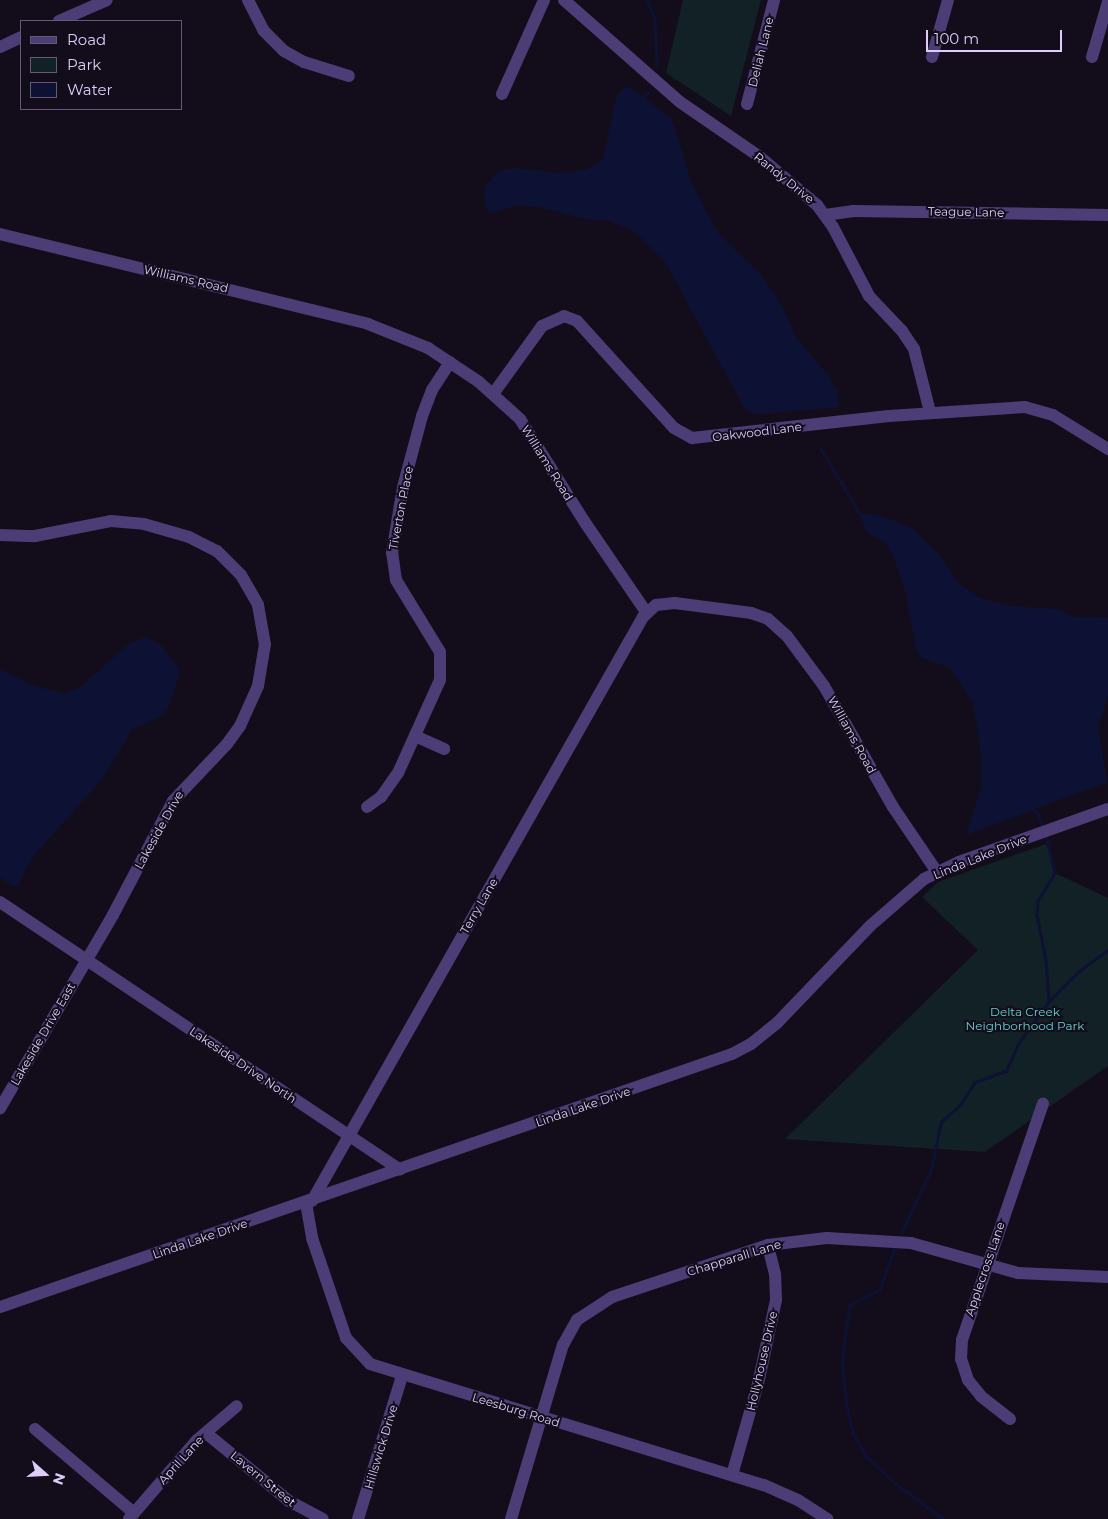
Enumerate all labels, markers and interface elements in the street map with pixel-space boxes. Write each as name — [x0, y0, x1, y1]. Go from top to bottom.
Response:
street label: Deliah Lane — [745, 16, 777, 88]
legend — [20, 20, 182, 110]
scale bar — [928, 20, 1064, 52]
text: 100 m — [934, 29, 979, 48]
text: Road — [67, 30, 106, 49]
text: Park — [67, 55, 101, 74]
text: Water — [67, 80, 113, 99]
street label: Randy Drive — [751, 149, 817, 207]
street label: Teague Lane — [928, 204, 1004, 220]
street label: Williams Road — [142, 262, 230, 296]
street label: Oakwood Lane — [711, 419, 803, 445]
street label: Williams Road — [518, 423, 576, 503]
street label: Tiverton Place — [386, 465, 416, 551]
street label: Williams Road — [825, 694, 879, 776]
street label: Lakeside Drive — [132, 788, 186, 872]
street label: Linda Lake Drive — [931, 832, 1029, 882]
street label: Terry Lane — [457, 876, 501, 936]
street label: Lakeside Drive East — [8, 980, 78, 1088]
park label: Delta Creek Neighborhood Park — [966, 1005, 1084, 1033]
street label: Lakeside Drive North — [187, 1024, 299, 1106]
street label: Linda Lake Drive — [534, 1084, 632, 1130]
street label: Linda Lake Drive — [151, 1216, 249, 1262]
street label: Applecross Lane — [962, 1220, 1008, 1318]
street label: Chapparall Lane — [685, 1237, 783, 1279]
street label: Hollyhouse Drive — [744, 1310, 780, 1412]
street label: Leesburg Road — [470, 1390, 562, 1430]
street label: Hillswick Drive — [361, 1403, 401, 1491]
street label: April Lane — [155, 1433, 207, 1487]
street label: Lavern Street — [227, 1448, 299, 1510]
north arrow — [20, 1449, 70, 1499]
text: N — [49, 1471, 70, 1487]

